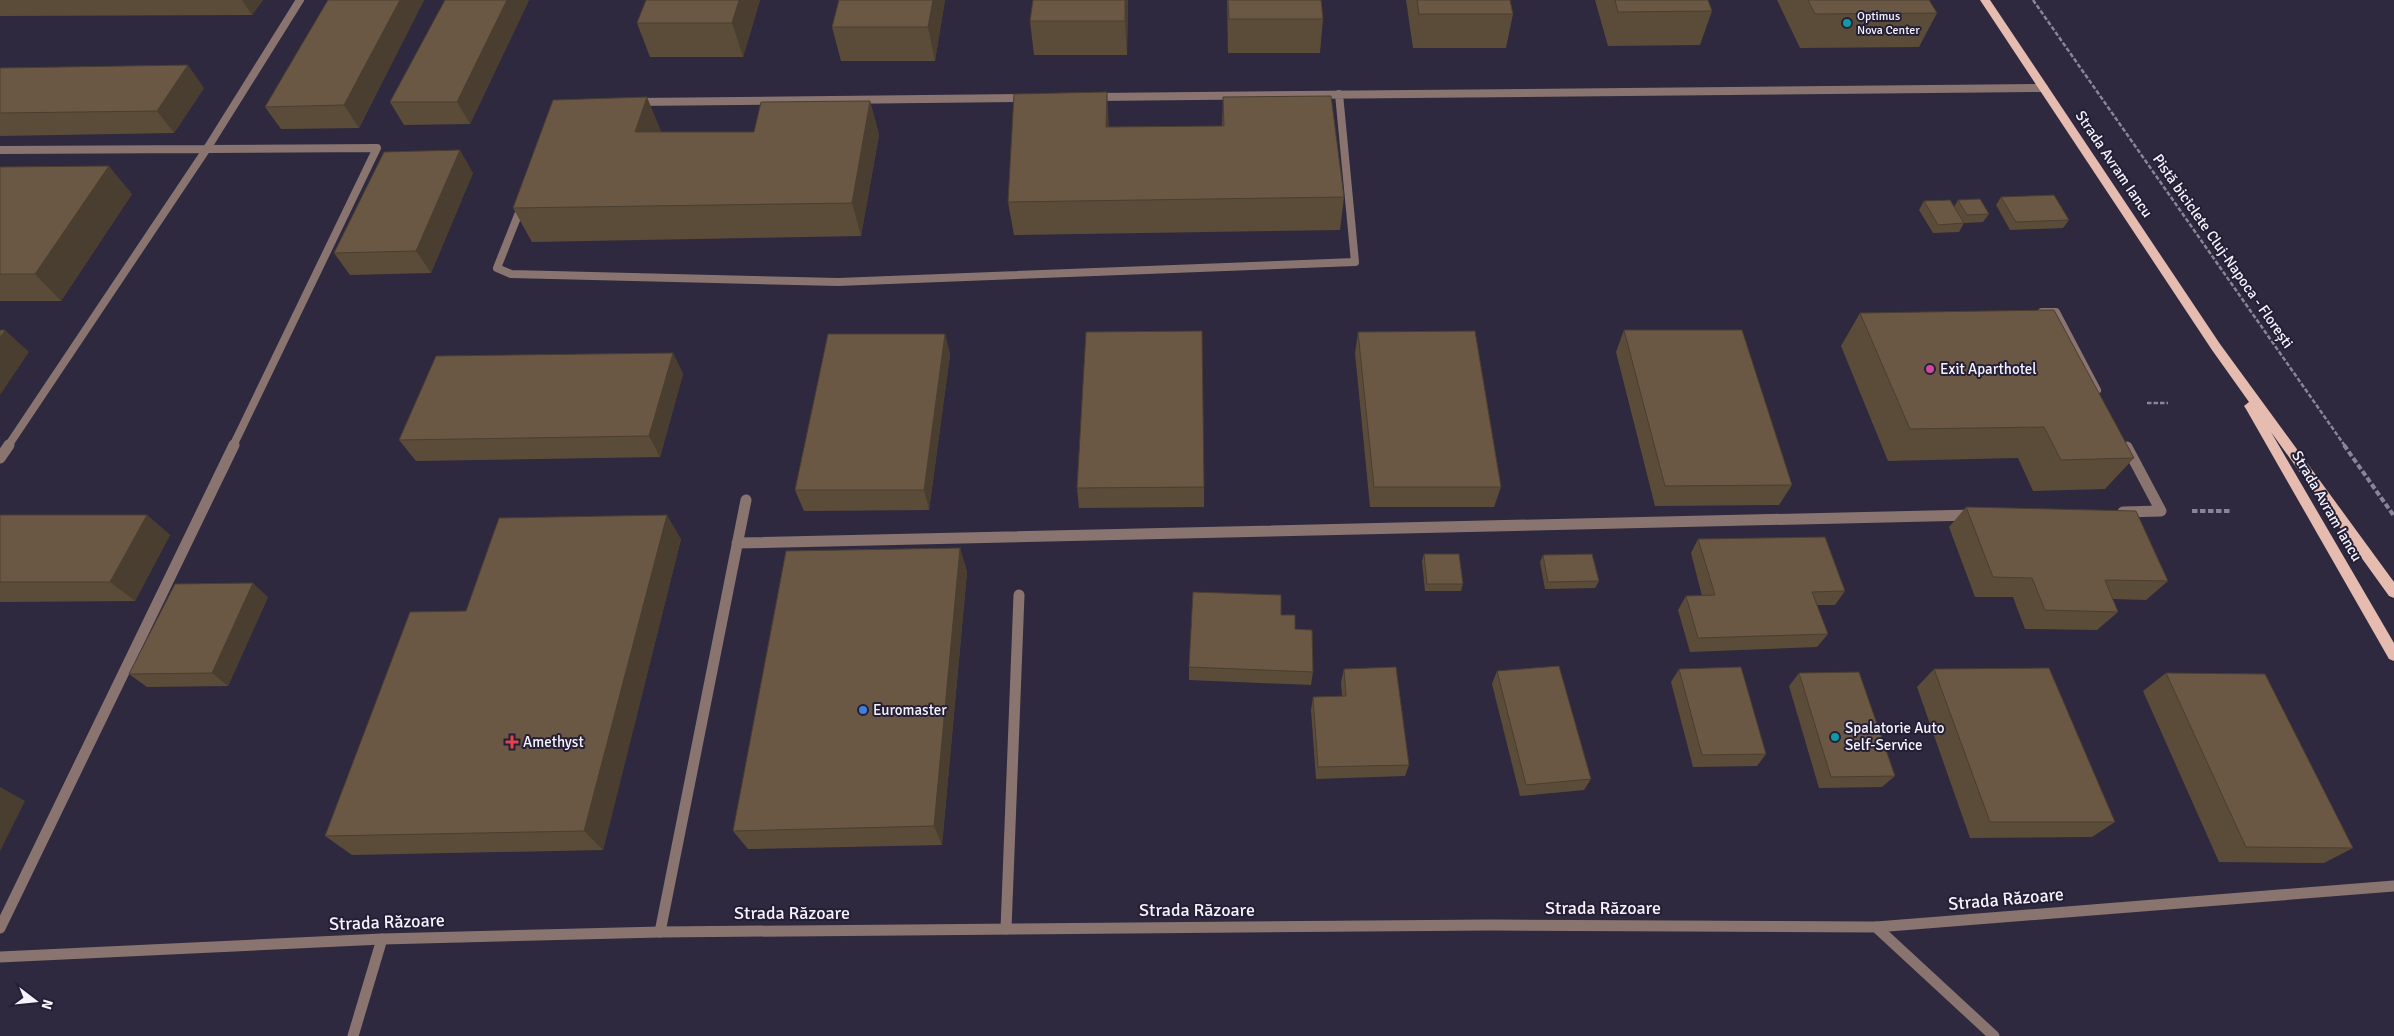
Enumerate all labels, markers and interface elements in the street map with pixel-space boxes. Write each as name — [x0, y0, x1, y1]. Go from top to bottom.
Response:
place label: Optimus Nova Center — [1857, 9, 1920, 38]
marker: Optimus Nova Center — [1841, 17, 1853, 29]
street label: Strada Avram Iancu — [2072, 107, 2156, 221]
street label: Pistă biciclete Cluj-Napoca - Florești — [2149, 150, 2297, 352]
place label: Exit Aparthotel — [1940, 360, 2037, 378]
marker: Exit Aparthotel — [1924, 363, 1936, 375]
street label: Strada Avram Iancu — [2288, 447, 2366, 565]
place label: Euromaster — [873, 701, 947, 719]
marker: Euromaster — [857, 704, 869, 716]
place label: Spalatorie Auto Self-Service — [1845, 719, 1945, 754]
marker: Spalatorie Auto Self-Service — [1829, 731, 1841, 743]
place label: Amethyst — [523, 733, 584, 751]
marker: Amethyst — [505, 735, 519, 749]
street label: Strada Răzoare — [1947, 883, 2065, 915]
street label: Strada Răzoare — [1545, 897, 1661, 919]
street label: Strada Răzoare — [1139, 899, 1255, 921]
street label: Strada Răzoare — [734, 902, 850, 924]
street label: Strada Răzoare — [329, 909, 445, 935]
north arrow — [10, 976, 60, 1026]
text: N — [38, 997, 57, 1011]

